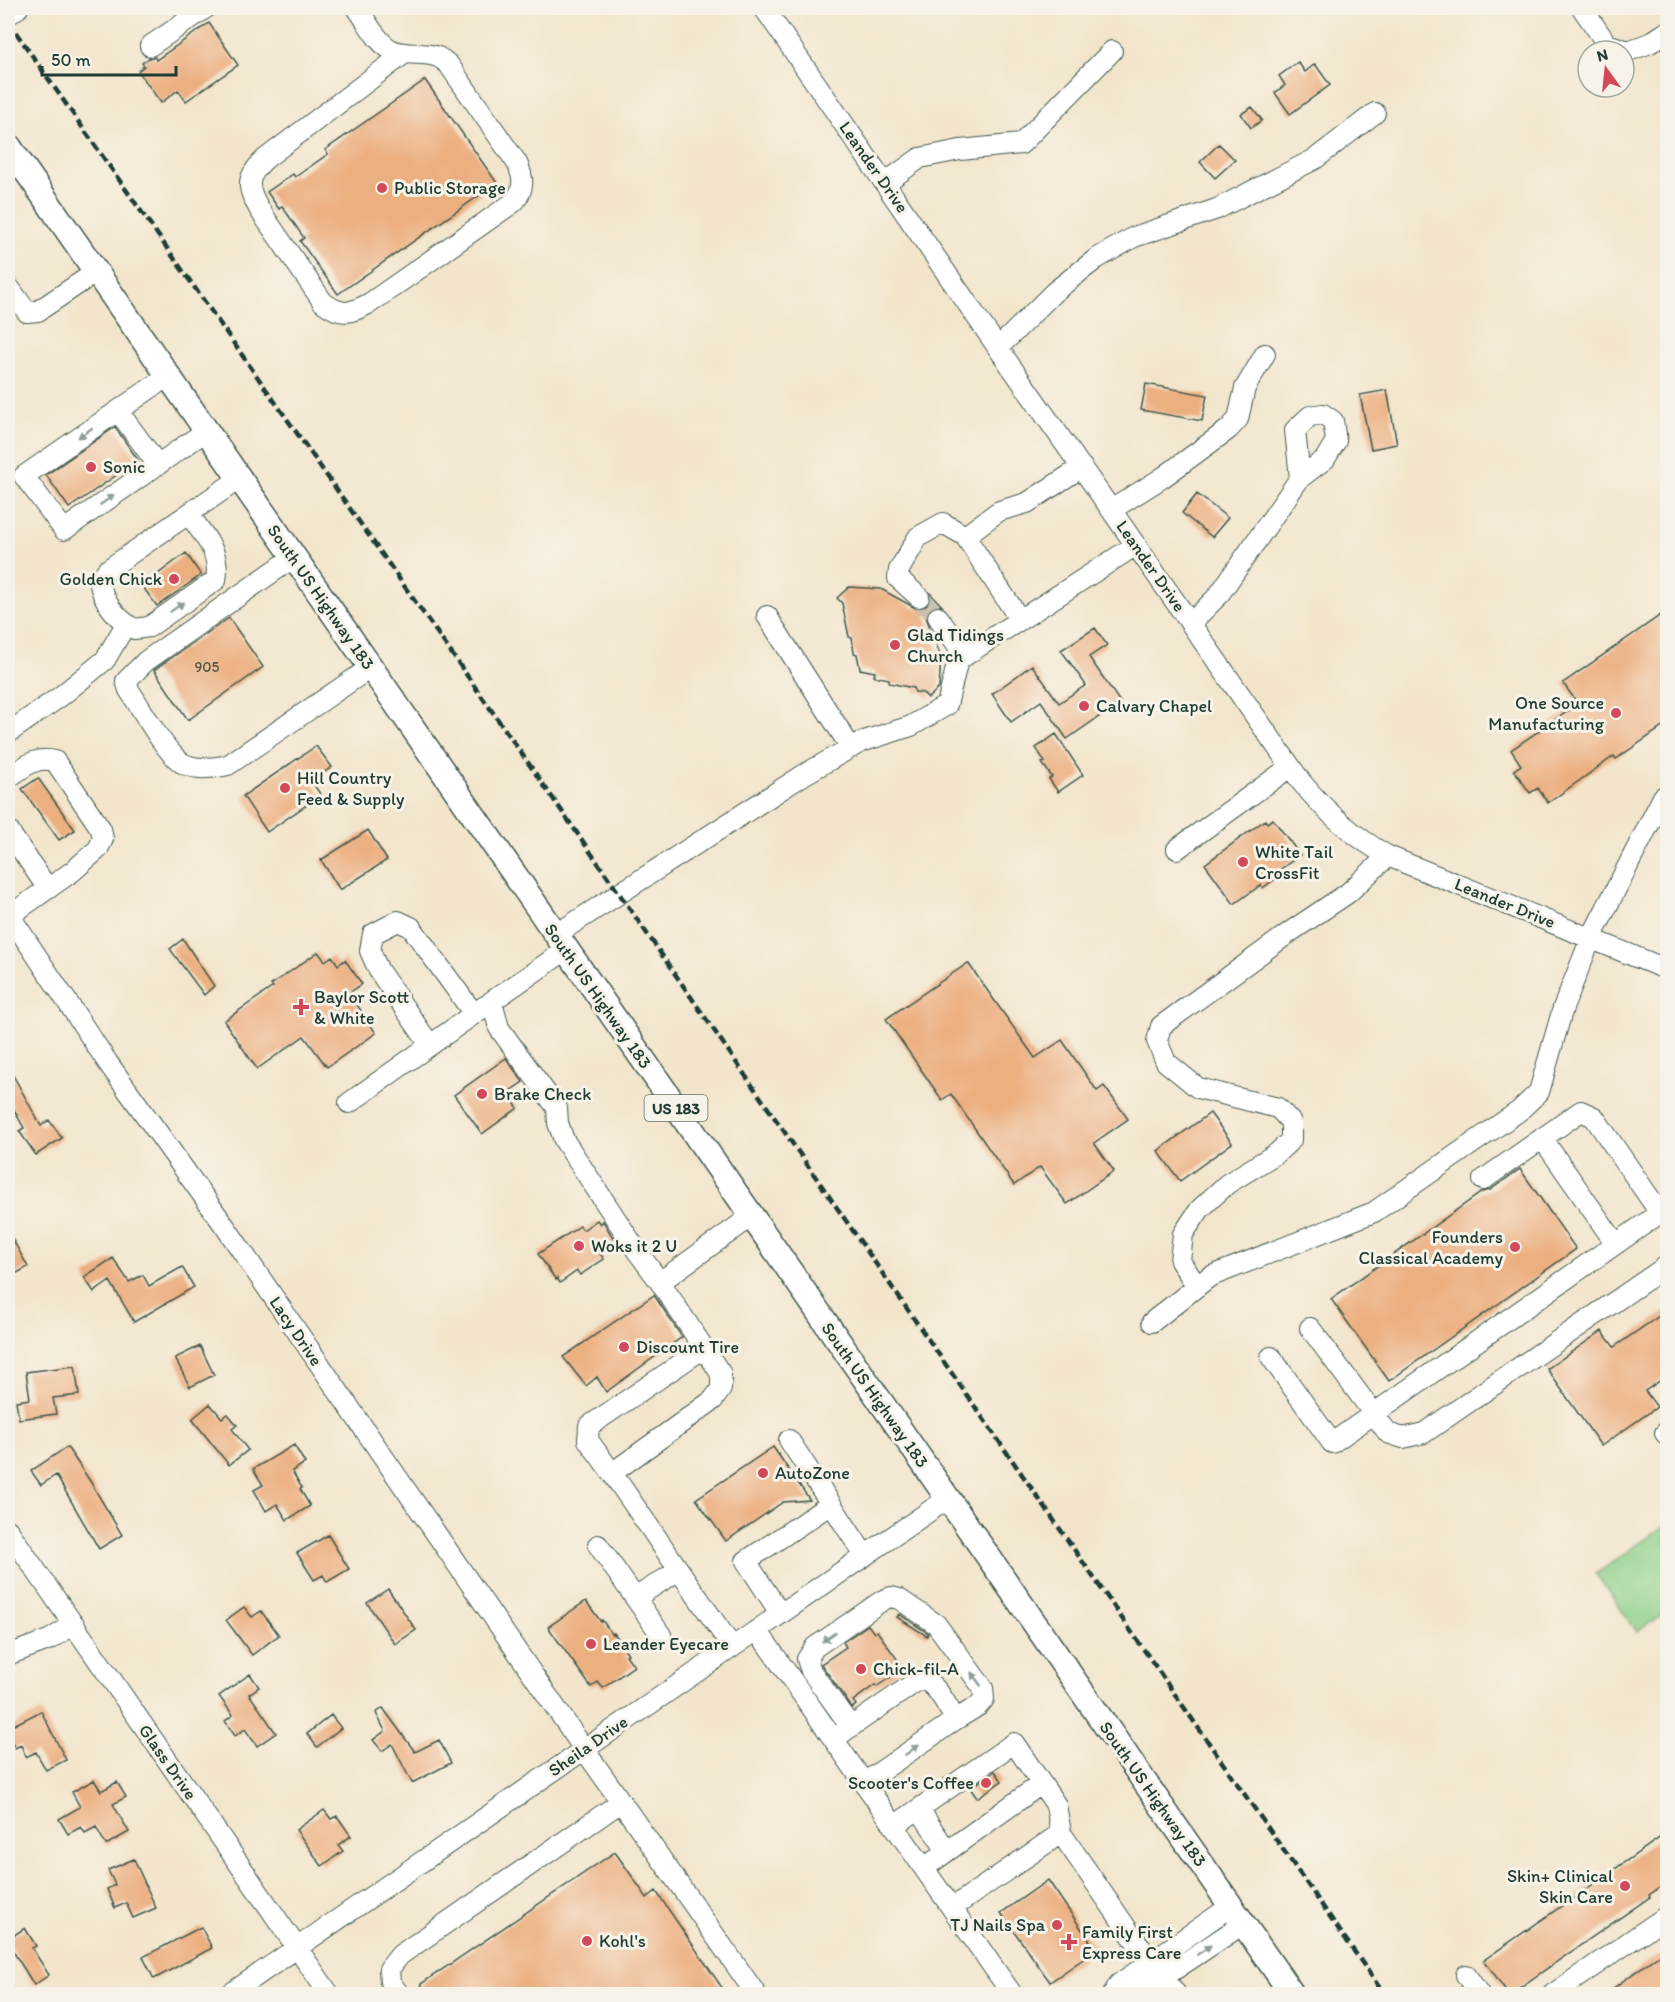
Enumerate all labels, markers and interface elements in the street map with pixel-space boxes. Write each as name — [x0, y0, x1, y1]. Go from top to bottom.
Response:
scale bar — [42, 39, 176, 77]
north arrow — [1576, 39, 1636, 99]
text: N — [1595, 44, 1610, 66]
text: 50 m — [51, 49, 91, 71]
street label: Leander Drive — [834, 117, 914, 217]
place label: Public Storage — [394, 177, 506, 199]
marker: Public Storage — [375, 181, 389, 195]
one-way arrow — [78, 427, 94, 439]
place label: Sonic — [103, 456, 145, 478]
marker: Sonic — [84, 460, 98, 474]
one-way arrow — [99, 494, 115, 506]
street label: Leander Drive — [1111, 516, 1191, 616]
street label: South US Highway 183 — [263, 520, 380, 674]
place label: Golden Chick — [60, 568, 163, 590]
marker: Golden Chick — [167, 572, 181, 586]
one-way arrow — [168, 601, 184, 613]
place label: Glad Tidings Church — [907, 624, 1004, 667]
marker: Glad Tidings Church — [888, 638, 902, 652]
house number: 905 — [195, 658, 220, 676]
place label: One Source Manufacturing — [1488, 692, 1605, 735]
place label: Calvary Chapel — [1096, 695, 1212, 717]
marker: Calvary Chapel — [1077, 699, 1091, 713]
marker: One Source Manufacturing — [1609, 706, 1623, 720]
place label: Hill Country Feed & Supply — [297, 767, 405, 810]
marker: Hill Country Feed & Supply — [278, 781, 292, 795]
place label: White Tail CrossFit — [1255, 841, 1333, 884]
marker: White Tail CrossFit — [1236, 855, 1250, 869]
street label: Leander Drive — [1451, 873, 1559, 933]
street label: South US Highway 183 — [540, 919, 657, 1073]
place label: Baylor Scott & White — [314, 986, 409, 1029]
marker: Baylor Scott & White — [292, 998, 310, 1016]
place label: Brake Check — [494, 1083, 591, 1105]
marker: Brake Check — [475, 1087, 489, 1101]
road number: US 183 — [644, 1095, 708, 1121]
place label: Founders Classical Academy — [1358, 1226, 1503, 1269]
place label: Woks it 2 U — [591, 1235, 677, 1257]
marker: Woks it 2 U — [572, 1239, 586, 1253]
marker: Founders Classical Academy — [1508, 1240, 1522, 1254]
street label: Lacy Drive — [265, 1292, 327, 1370]
street label: South US Highway 183 — [817, 1318, 934, 1472]
place label: Discount Tire — [636, 1336, 739, 1358]
marker: Discount Tire — [617, 1340, 631, 1354]
place label: AutoZone — [775, 1462, 850, 1484]
marker: AutoZone — [756, 1466, 770, 1480]
one-way arrow — [822, 1631, 838, 1643]
place label: Leander Eyecare — [603, 1633, 729, 1655]
marker: Leander Eyecare — [584, 1637, 598, 1651]
place label: Chick-fil-A — [873, 1658, 959, 1680]
marker: Chick-fil-A — [854, 1662, 868, 1676]
one-way arrow — [971, 1671, 983, 1686]
street label: Sheila Drive — [544, 1711, 632, 1781]
street label: South US Highway 183 — [1095, 1717, 1212, 1871]
street label: Glass Drive — [134, 1720, 202, 1804]
one-way arrow — [904, 1744, 920, 1756]
place label: Scooter's Coffee — [848, 1772, 974, 1794]
marker: Scooter's Coffee — [979, 1776, 993, 1790]
place label: Skin+ Clinical Skin Care — [1507, 1865, 1613, 1908]
marker: Skin+ Clinical Skin Care — [1618, 1879, 1632, 1893]
place label: TJ Nails Spa — [950, 1914, 1046, 1936]
marker: TJ Nails Spa — [1050, 1918, 1064, 1932]
place label: Family First Express Care — [1082, 1921, 1182, 1964]
place label: Kohl's — [599, 1930, 646, 1952]
marker: Family First Express Care — [1060, 1933, 1078, 1951]
marker: Kohl's — [580, 1934, 594, 1948]
one-way arrow — [1196, 1945, 1212, 1956]

